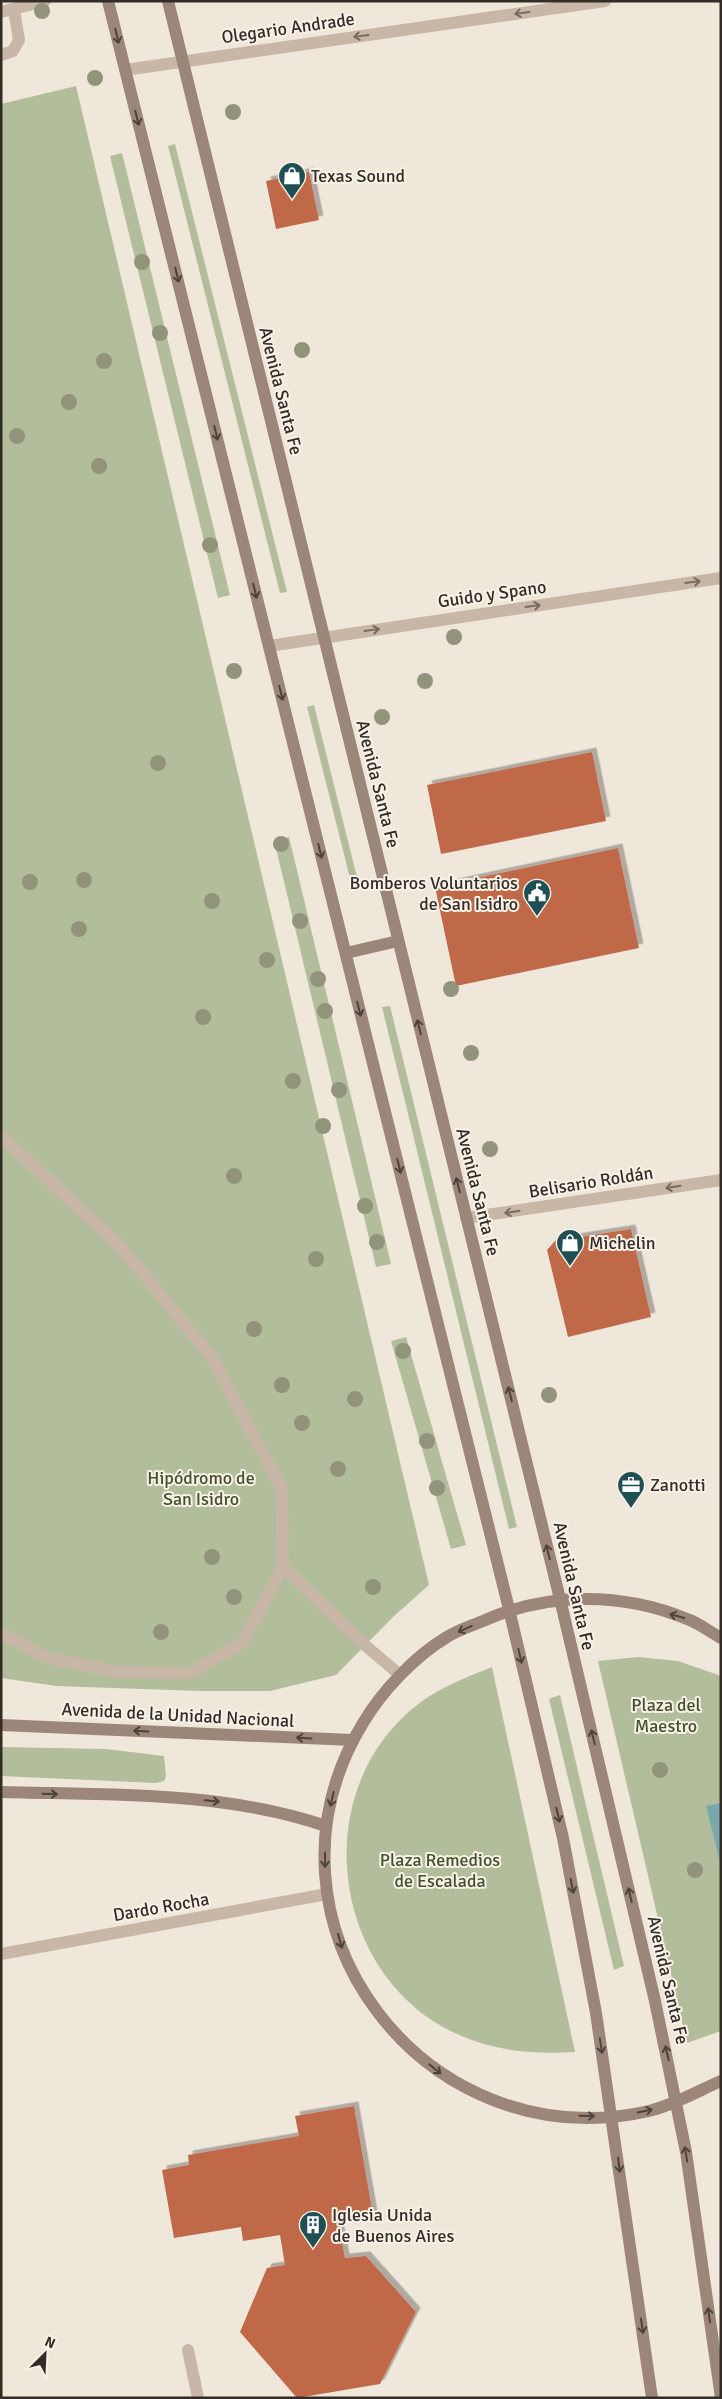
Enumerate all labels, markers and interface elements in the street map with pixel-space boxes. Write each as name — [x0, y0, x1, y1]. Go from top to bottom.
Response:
street label: Olegario Andrade — [220, 8, 356, 48]
one-way arrow — [514, 8, 530, 18]
one-way arrow — [113, 27, 122, 43]
one-way arrow — [353, 31, 369, 41]
one-way arrow — [133, 109, 142, 125]
shop icon: Texas Sound — [277, 161, 307, 200]
place label: Texas Sound — [311, 165, 405, 187]
one-way arrow — [172, 267, 182, 283]
street label: Avenida Santa Fe — [254, 325, 308, 457]
one-way arrow — [212, 425, 221, 441]
street label: Guido y Spano — [436, 576, 548, 612]
one-way arrow — [685, 577, 701, 587]
one-way arrow — [251, 582, 260, 598]
one-way arrow — [524, 600, 540, 610]
one-way arrow — [364, 624, 380, 634]
one-way arrow — [277, 685, 286, 701]
street label: Avenida Santa Fe — [351, 718, 405, 850]
one-way arrow — [316, 843, 325, 859]
place label: Bomberos Voluntarios de San Isidro — [349, 872, 518, 915]
public building icon: Bomberos Voluntarios de San Isidro — [522, 878, 552, 917]
one-way arrow — [355, 1000, 365, 1016]
one-way arrow — [414, 1020, 423, 1036]
street label: Avenida Santa Fe — [451, 1126, 505, 1258]
one-way arrow — [395, 1158, 404, 1174]
street label: Belisario Roldán — [527, 1161, 655, 1203]
one-way arrow — [453, 1178, 462, 1194]
one-way arrow — [665, 1183, 681, 1193]
one-way arrow — [504, 1207, 520, 1217]
shop icon: Michelin — [555, 1228, 585, 1267]
place label: Michelin — [589, 1232, 656, 1254]
one-way arrow — [504, 1386, 514, 1402]
park label: Hipódromo de San Isidro — [147, 1467, 255, 1510]
office icon: Zanotti — [616, 1470, 646, 1509]
place label: Zanotti — [650, 1474, 706, 1496]
street label: Avenida Santa Fe — [549, 1520, 599, 1652]
one-way arrow — [543, 1544, 552, 1560]
one-way arrow — [670, 1611, 686, 1620]
one-way arrow — [457, 1624, 472, 1634]
one-way arrow — [516, 1648, 525, 1664]
park label: Plaza del Maestro — [631, 1694, 701, 1737]
street label: Avenida de la Unidad Nacional — [61, 1698, 295, 1732]
one-way arrow — [134, 1726, 150, 1735]
one-way arrow — [588, 1729, 597, 1745]
one-way arrow — [296, 1733, 312, 1742]
one-way arrow — [42, 1789, 58, 1798]
one-way arrow — [327, 1791, 336, 1807]
one-way arrow — [204, 1797, 220, 1806]
one-way arrow — [554, 1806, 563, 1822]
park label: Plaza Remedios de Escalada — [380, 1849, 500, 1892]
one-way arrow — [320, 1852, 330, 1868]
one-way arrow — [568, 1878, 578, 1894]
street label: Dardo Rocha — [111, 1888, 211, 1926]
one-way arrow — [625, 1888, 634, 1904]
street label: Avenida Santa Fe — [643, 1914, 693, 2046]
one-way arrow — [335, 1933, 345, 1949]
one-way arrow — [597, 2038, 607, 2054]
one-way arrow — [662, 2046, 671, 2062]
one-way arrow — [428, 2064, 441, 2075]
one-way arrow — [637, 2106, 653, 2115]
one-way arrow — [579, 2112, 595, 2121]
one-way arrow — [681, 2146, 691, 2162]
one-way arrow — [614, 2157, 624, 2173]
place label: Iglesia Unida de Buenos Aires — [332, 2204, 454, 2247]
building icon: Iglesia Unida de Buenos Aires — [298, 2210, 328, 2249]
one-way arrow — [704, 2307, 714, 2323]
one-way arrow — [637, 2318, 647, 2334]
north arrow — [20, 2329, 70, 2379]
text: N — [42, 2333, 58, 2352]

